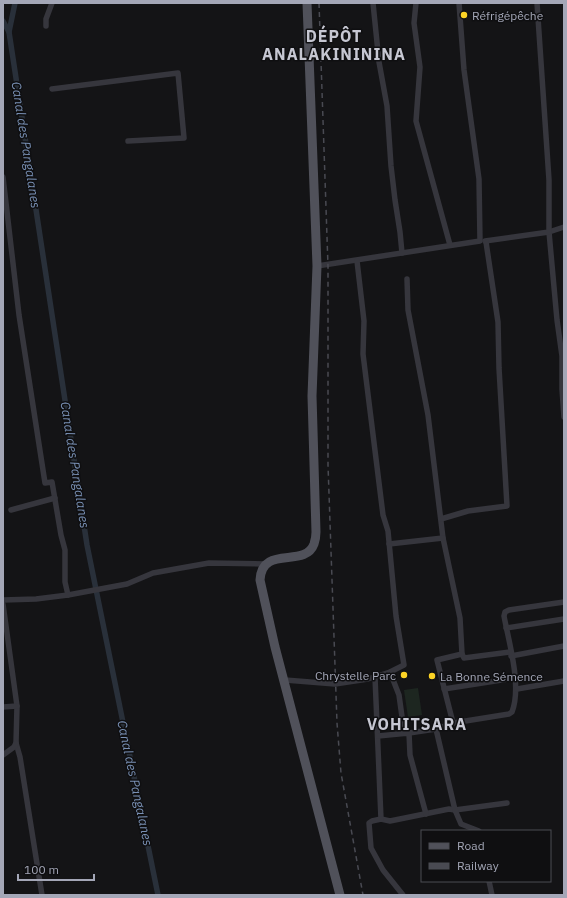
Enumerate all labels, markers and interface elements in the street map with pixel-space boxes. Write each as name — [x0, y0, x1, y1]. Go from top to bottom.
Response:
place label: Réfrigépêche — [472, 8, 544, 23]
marker: Réfrigépêche — [459, 10, 469, 20]
district label: DÉPÔT ANALAKINININA — [262, 25, 406, 64]
water label: Canal des Pangalanes — [8, 81, 44, 209]
water label: Canal des Pangalanes — [57, 401, 93, 529]
place label: Chrystelle Parc — [315, 668, 396, 683]
place label: La Bonne Sémence — [440, 669, 543, 684]
marker: Chrystelle Parc — [399, 670, 409, 680]
marker: La Bonne Sémence — [427, 671, 437, 681]
district label: VOHITSARA — [367, 714, 467, 734]
water label: Canal des Pangalanes — [113, 719, 157, 847]
legend — [421, 830, 551, 882]
text: Road — [457, 838, 485, 853]
scale bar — [18, 856, 94, 882]
text: Railway — [457, 858, 499, 873]
text: 100 m — [24, 862, 59, 877]

